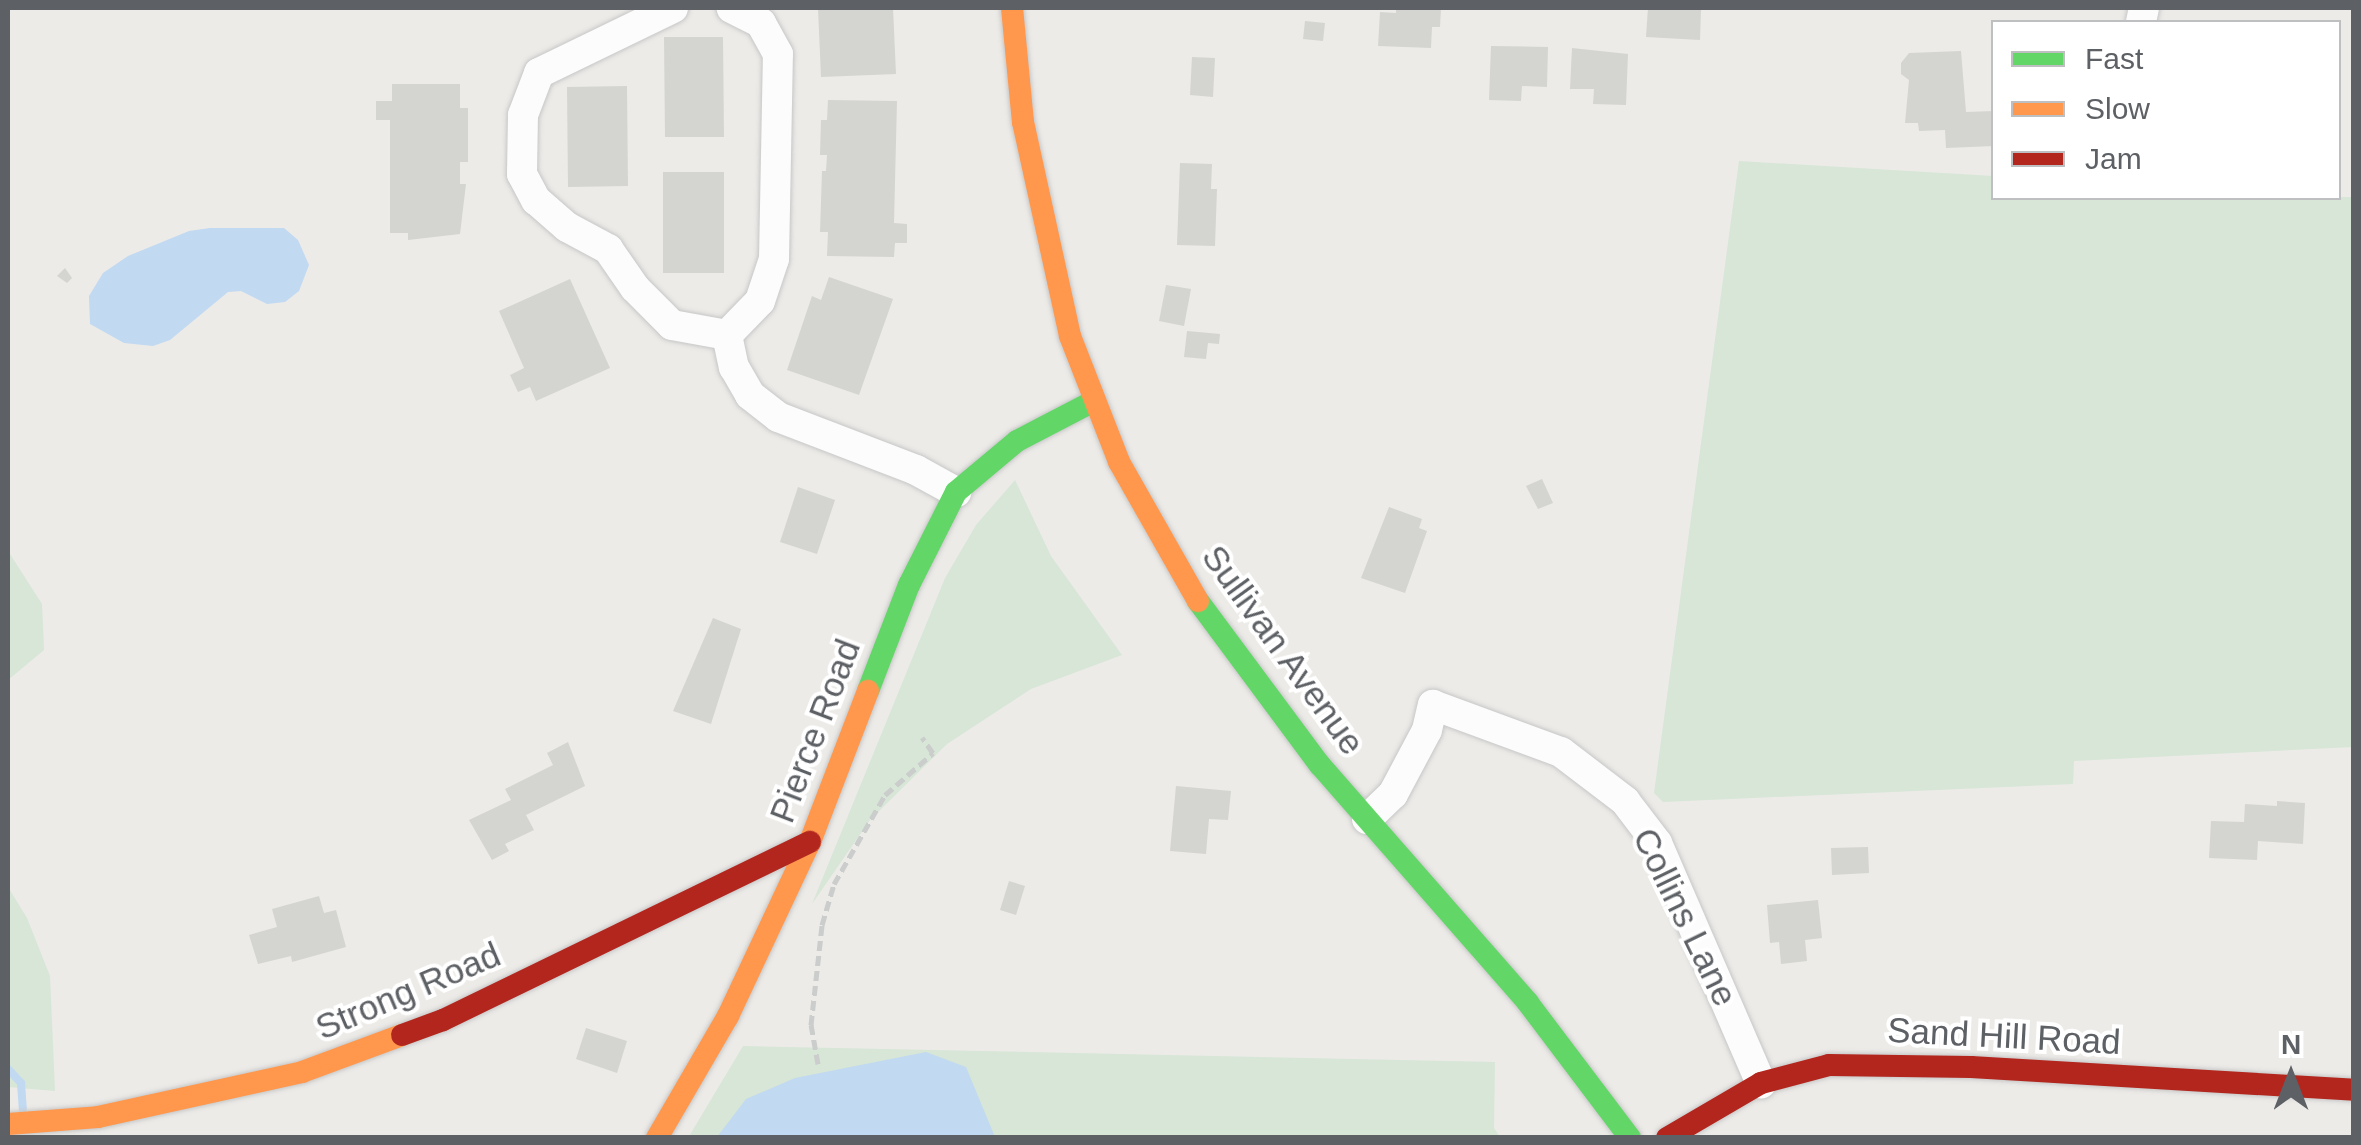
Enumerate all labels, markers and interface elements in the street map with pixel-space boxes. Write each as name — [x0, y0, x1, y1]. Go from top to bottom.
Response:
legend — [1991, 20, 2341, 200]
text: Fast — [2085, 42, 2143, 75]
text: Slow — [2085, 92, 2150, 125]
text: Jam — [2085, 142, 2142, 175]
street label: Sullivan Avenue — [1192, 536, 1374, 764]
street label: Pierce Road — [761, 634, 869, 828]
street label: Collins Lane — [1624, 821, 1746, 1013]
street label: Strong Road — [309, 933, 507, 1049]
street label: Sand Hill Road — [1886, 1009, 2122, 1063]
north arrow — [2241, 1025, 2341, 1125]
text: N — [2281, 1029, 2301, 1060]

